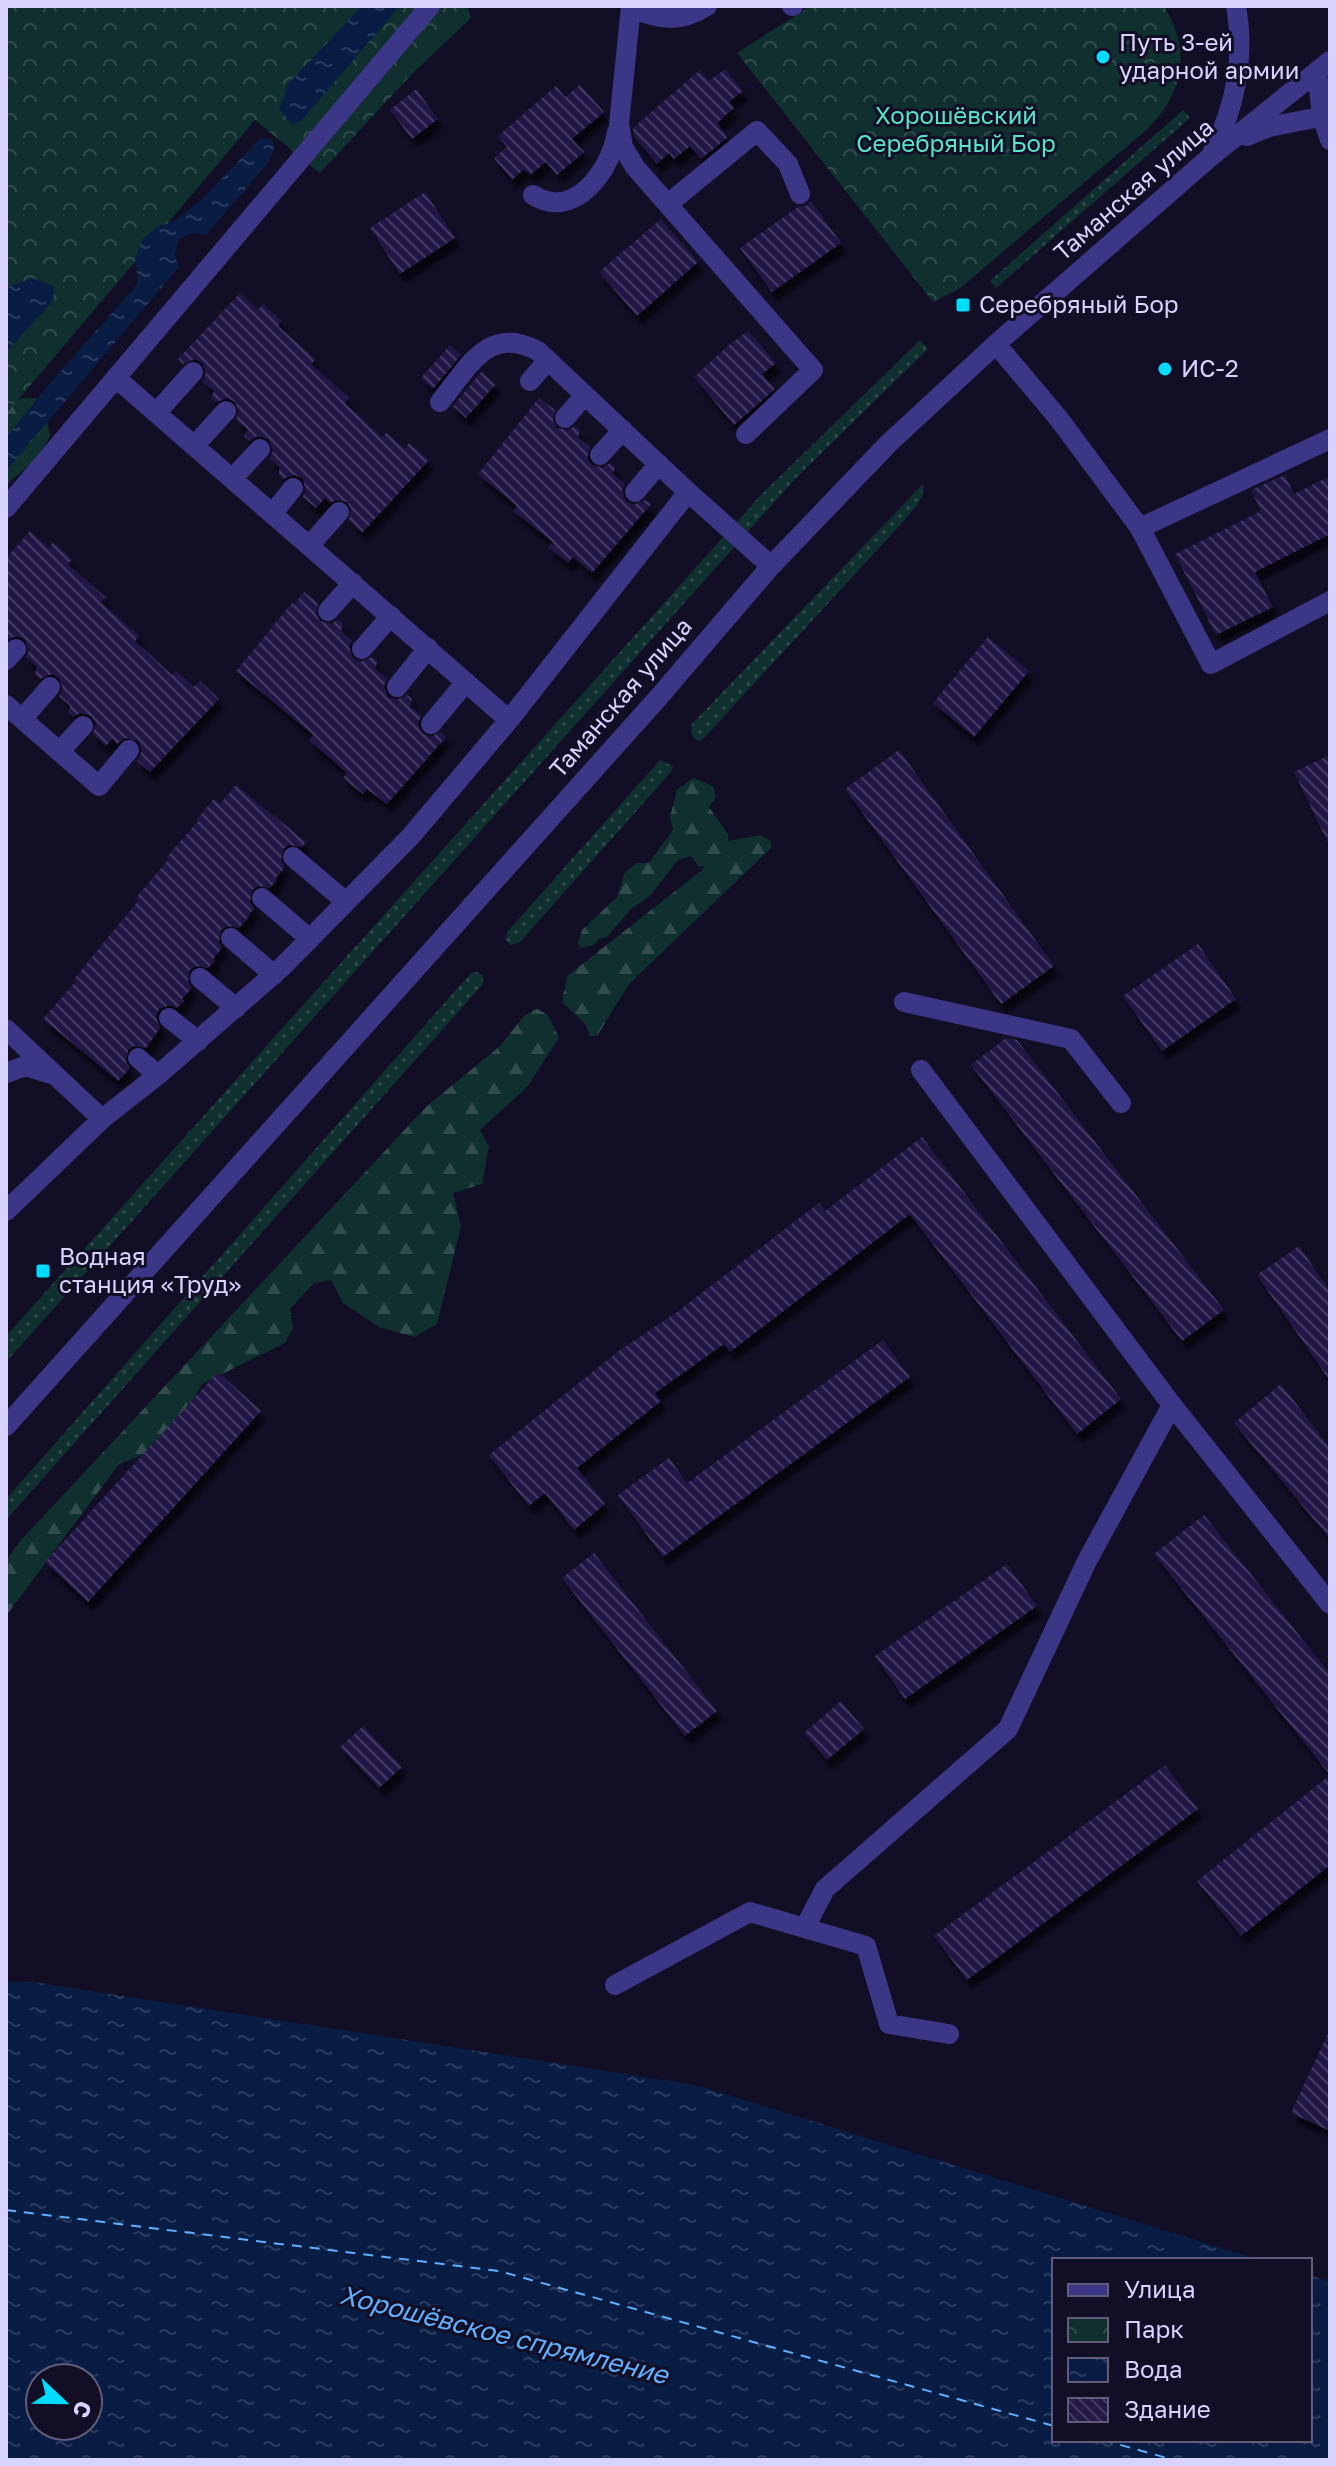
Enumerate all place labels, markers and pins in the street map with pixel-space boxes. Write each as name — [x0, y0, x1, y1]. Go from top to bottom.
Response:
place label: Путь 3-ей ударной армии — [1119, 27, 1299, 84]
marker: Путь 3-ей ударной армии — [1094, 48, 1112, 66]
place label: Серебряный Бор — [979, 289, 1179, 318]
marker: Серебряный Бор — [954, 296, 972, 314]
place label: ИС-2 — [1181, 353, 1239, 382]
marker: ИС-2 — [1156, 360, 1174, 378]
place label: Водная станция «Труд» — [59, 1241, 241, 1298]
marker: Водная станция «Труд» — [34, 1262, 52, 1280]

